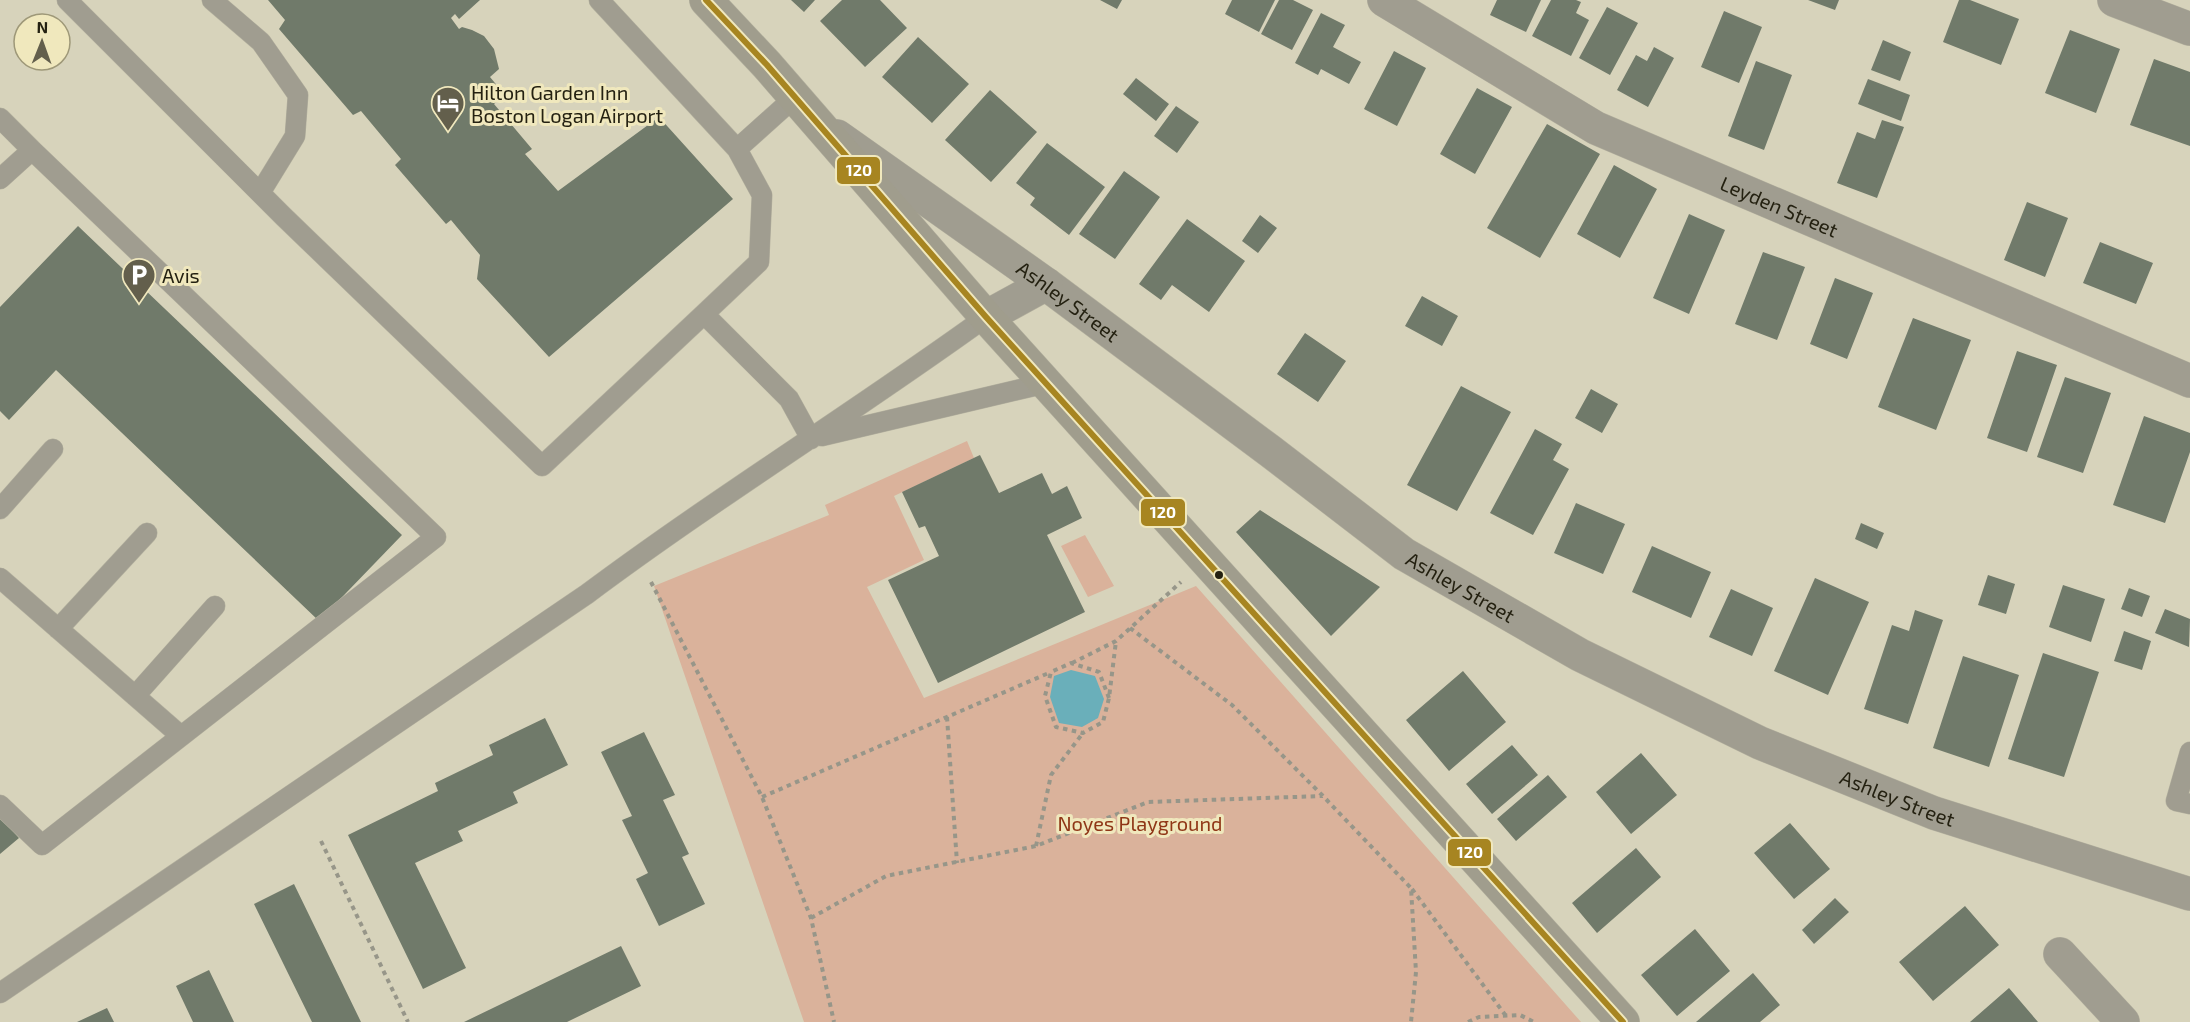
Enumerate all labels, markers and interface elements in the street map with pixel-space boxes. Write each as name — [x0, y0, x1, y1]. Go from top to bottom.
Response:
north arrow — [12, 12, 72, 72]
text: N — [36, 17, 48, 36]
place label: Hilton Garden Inn Boston Logan Airport — [471, 80, 664, 127]
hotel icon: Hilton Garden Inn Boston Logan Airport — [430, 85, 466, 132]
line badge: 120 — [836, 156, 881, 185]
text: 120 — [846, 160, 872, 179]
street label: Leyden Street — [1717, 171, 1842, 242]
street label: Ashley Street — [1012, 255, 1124, 347]
parking icon: Avis — [121, 257, 157, 304]
place label: Avis — [162, 263, 200, 287]
line badge: 120 — [1140, 498, 1186, 527]
text: 120 — [1150, 502, 1176, 521]
street label: Ashley Street — [1402, 546, 1520, 627]
unlabelled marker — [1213, 569, 1225, 581]
street label: Ashley Street — [1837, 765, 1958, 831]
park label: Noyes Playground — [1057, 811, 1223, 835]
line badge: 120 — [1447, 838, 1492, 867]
text: 120 — [1457, 842, 1483, 861]

